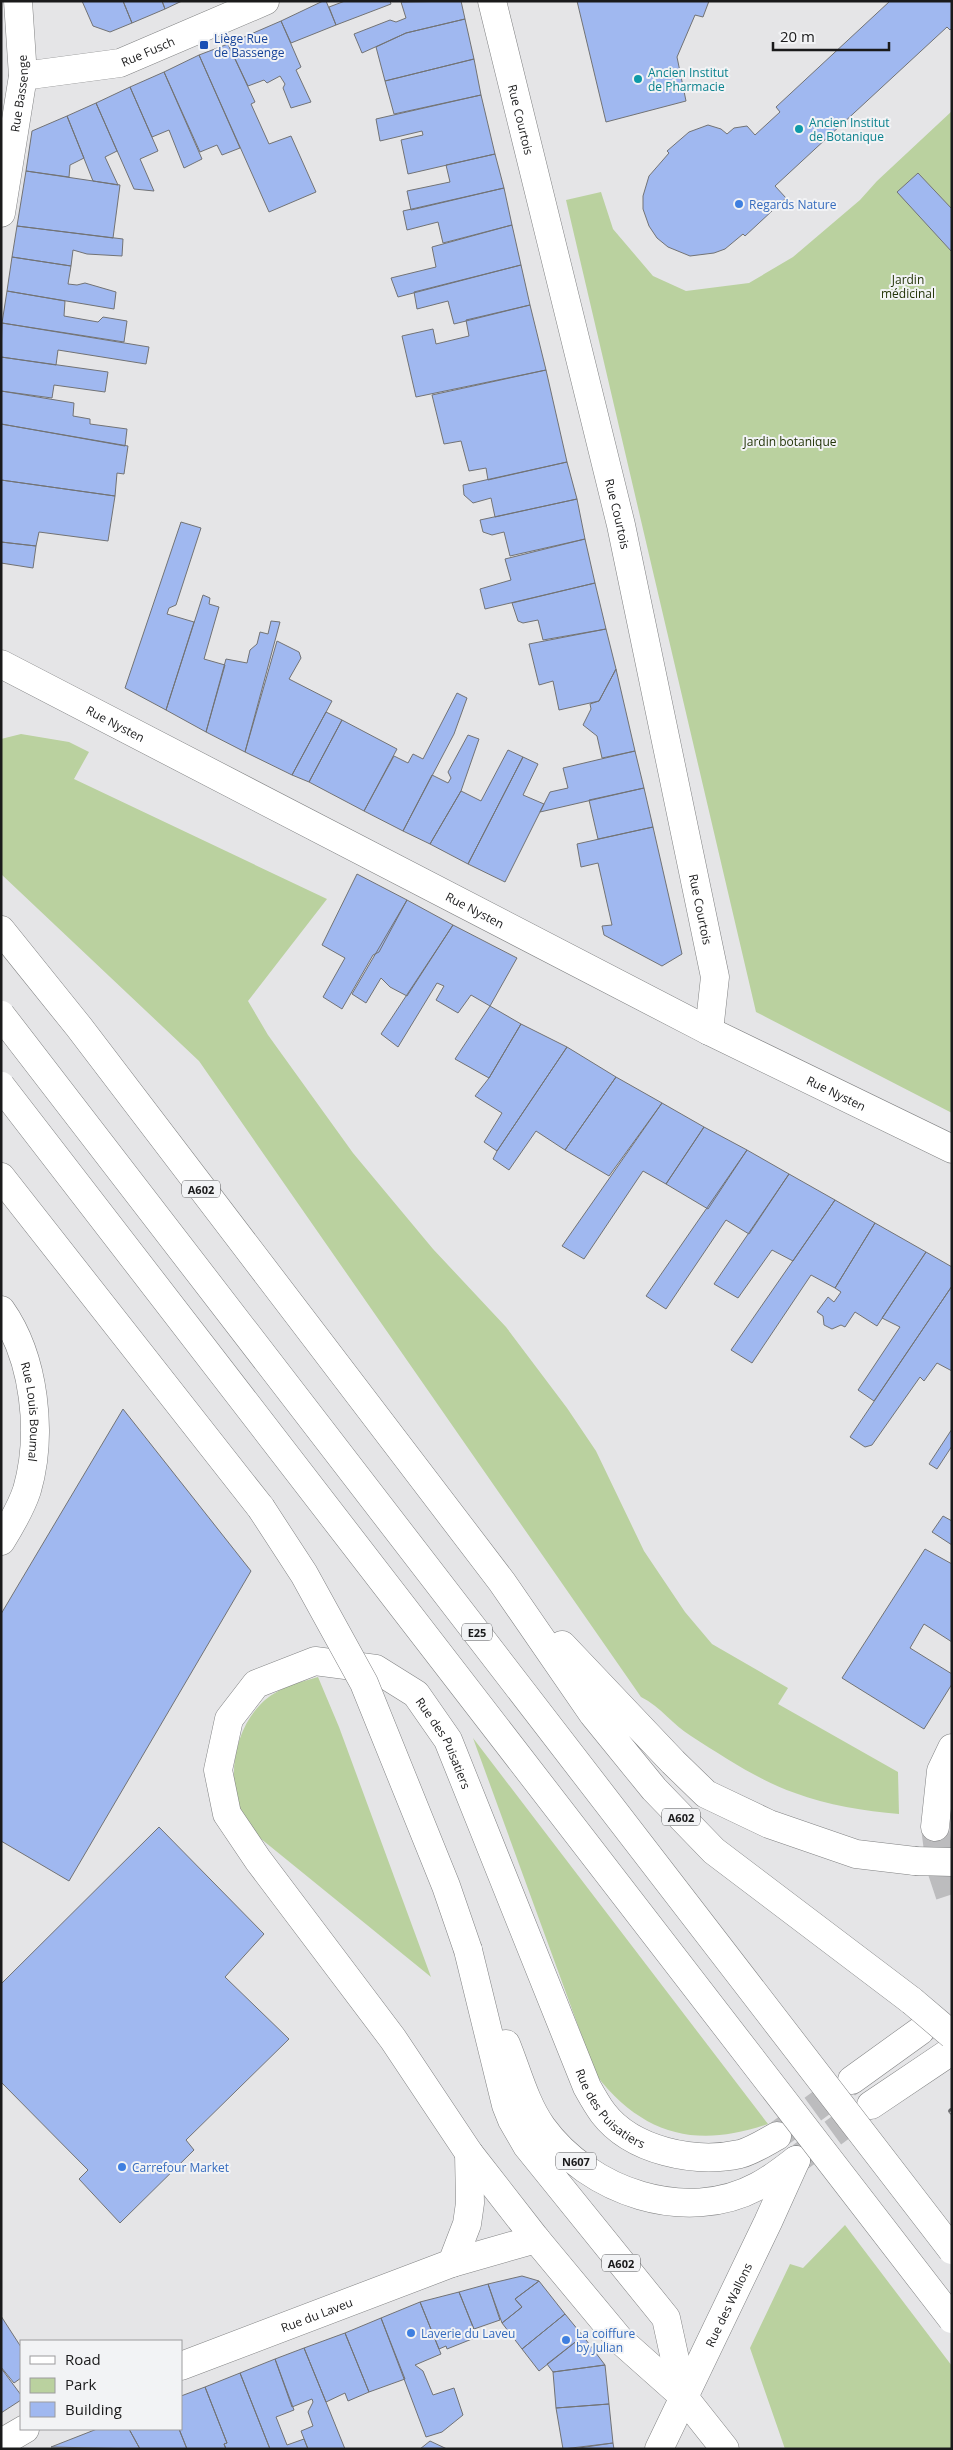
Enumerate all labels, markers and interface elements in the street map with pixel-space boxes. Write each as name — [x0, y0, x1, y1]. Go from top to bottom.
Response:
scale bar — [773, 20, 889, 52]
text: 20 m — [780, 26, 815, 46]
place label: Liège Rue de Bassenge — [214, 30, 285, 61]
street label: Rue Fusch — [118, 32, 177, 70]
marker: Liège Rue de Bassenge — [198, 39, 210, 51]
street label: Rue Bassenge — [6, 54, 32, 133]
place label: Ancien Institut de Pharmacie — [648, 64, 729, 95]
marker: Ancien Institut de Pharmacie — [632, 73, 644, 85]
street label: Rue Courtois — [504, 83, 538, 157]
place label: Ancien Institut de Botanique — [809, 114, 890, 145]
marker: Ancien Institut de Botanique — [793, 123, 805, 135]
place label: Regards Nature — [749, 196, 837, 213]
marker: Regards Nature — [733, 198, 745, 210]
park label: Jardin médicinal — [881, 271, 935, 302]
park label: Jardin botanique — [743, 433, 837, 450]
street label: Rue Courtois — [601, 477, 634, 551]
street label: Rue Nysten — [83, 701, 148, 746]
street label: Rue Courtois — [685, 872, 717, 946]
street label: Rue Nysten — [443, 888, 507, 932]
street label: Rue Nysten — [804, 1071, 869, 1114]
road number: A602 — [182, 1180, 220, 1198]
street label: Rue Louis Boumal — [17, 1360, 43, 1463]
road number: E25 — [462, 1624, 492, 1640]
street label: Rue des Puisatiers — [412, 1694, 475, 1792]
road number: A602 — [662, 1808, 700, 1825]
street label: Rue des Puisatiers — [572, 2066, 648, 2152]
road number: N607 — [556, 2152, 596, 2170]
place label: Carrefour Market — [132, 2159, 229, 2176]
marker: Carrefour Market — [116, 2161, 128, 2173]
road number: A602 — [602, 2254, 640, 2272]
street label: Rue des Wallons — [701, 2260, 756, 2350]
street label: Rue du Laveu — [278, 2293, 355, 2336]
place label: Laverie du Laveu — [421, 2325, 515, 2342]
place label: La coiffure by Julian — [576, 2325, 635, 2356]
marker: Laverie du Laveu — [405, 2327, 417, 2339]
marker: La coiffure by Julian — [560, 2334, 572, 2346]
legend — [20, 2340, 182, 2430]
text: Road — [65, 2349, 101, 2369]
text: Park — [65, 2374, 96, 2394]
text: Building — [65, 2399, 122, 2419]

